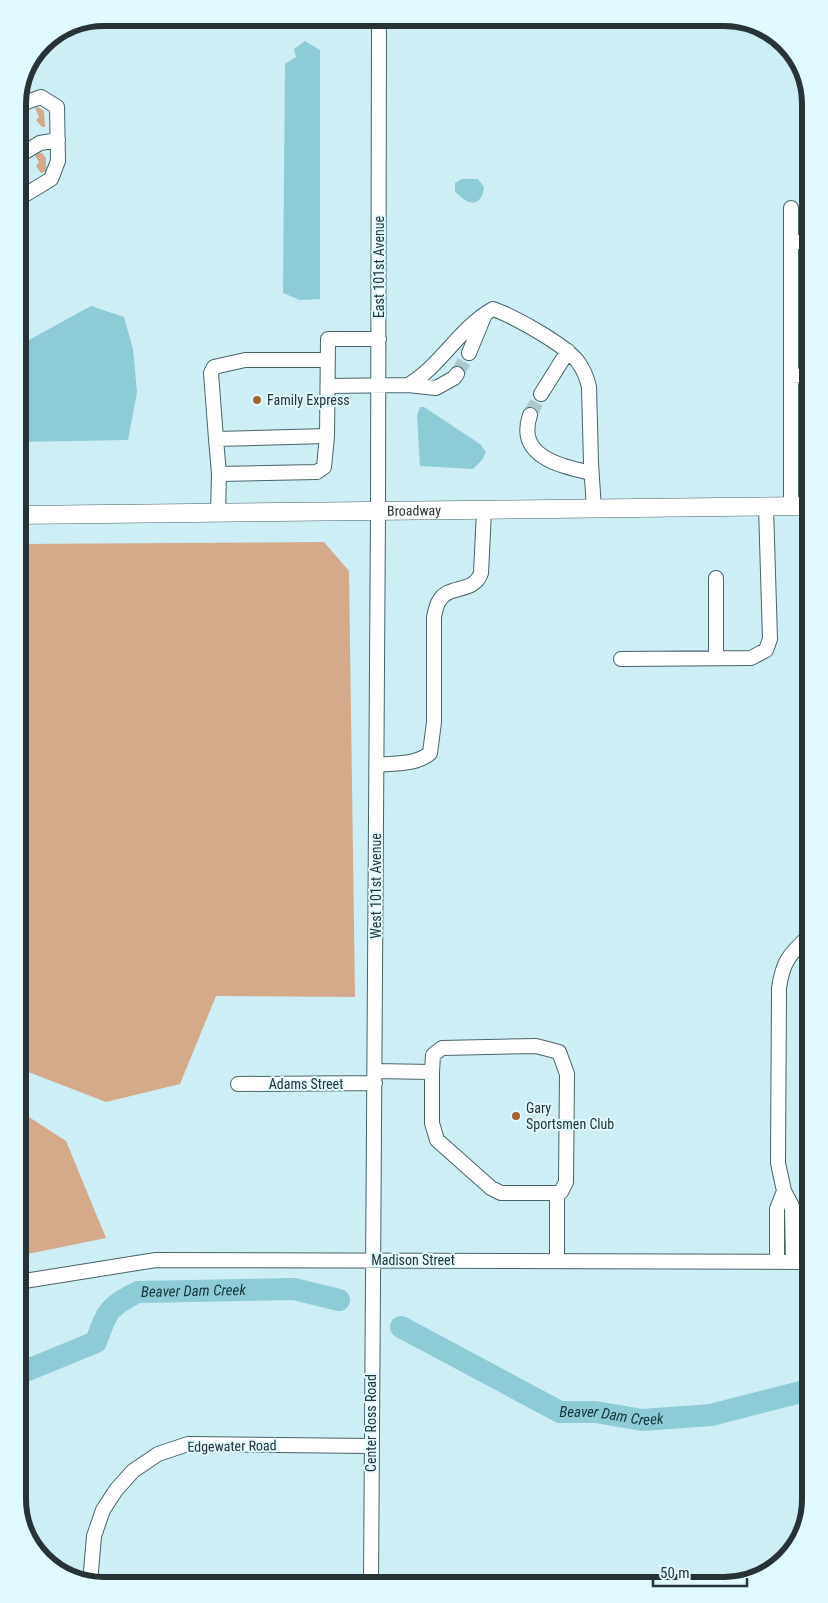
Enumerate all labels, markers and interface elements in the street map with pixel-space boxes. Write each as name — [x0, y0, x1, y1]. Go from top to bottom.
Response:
street label: East 101st Avenue — [371, 215, 387, 318]
place label: Family Express — [267, 392, 350, 408]
marker: Family Express — [251, 394, 263, 406]
street label: Broadway — [387, 502, 441, 519]
street label: West 101st Avenue — [368, 833, 384, 939]
street label: Adams Street — [269, 1076, 343, 1092]
place label: Gary Sportsmen Club — [526, 1100, 614, 1132]
marker: Gary Sportsmen Club — [510, 1110, 522, 1122]
street label: Madison Street — [371, 1252, 455, 1268]
water label: Beaver Dam Creek — [141, 1281, 246, 1301]
street label: Center Ross Road — [363, 1374, 379, 1472]
water label: Beaver Dam Creek — [559, 1403, 665, 1429]
street label: Edgewater Road — [187, 1437, 277, 1455]
scale bar — [653, 1556, 747, 1588]
text: 50 m — [660, 1564, 690, 1582]

